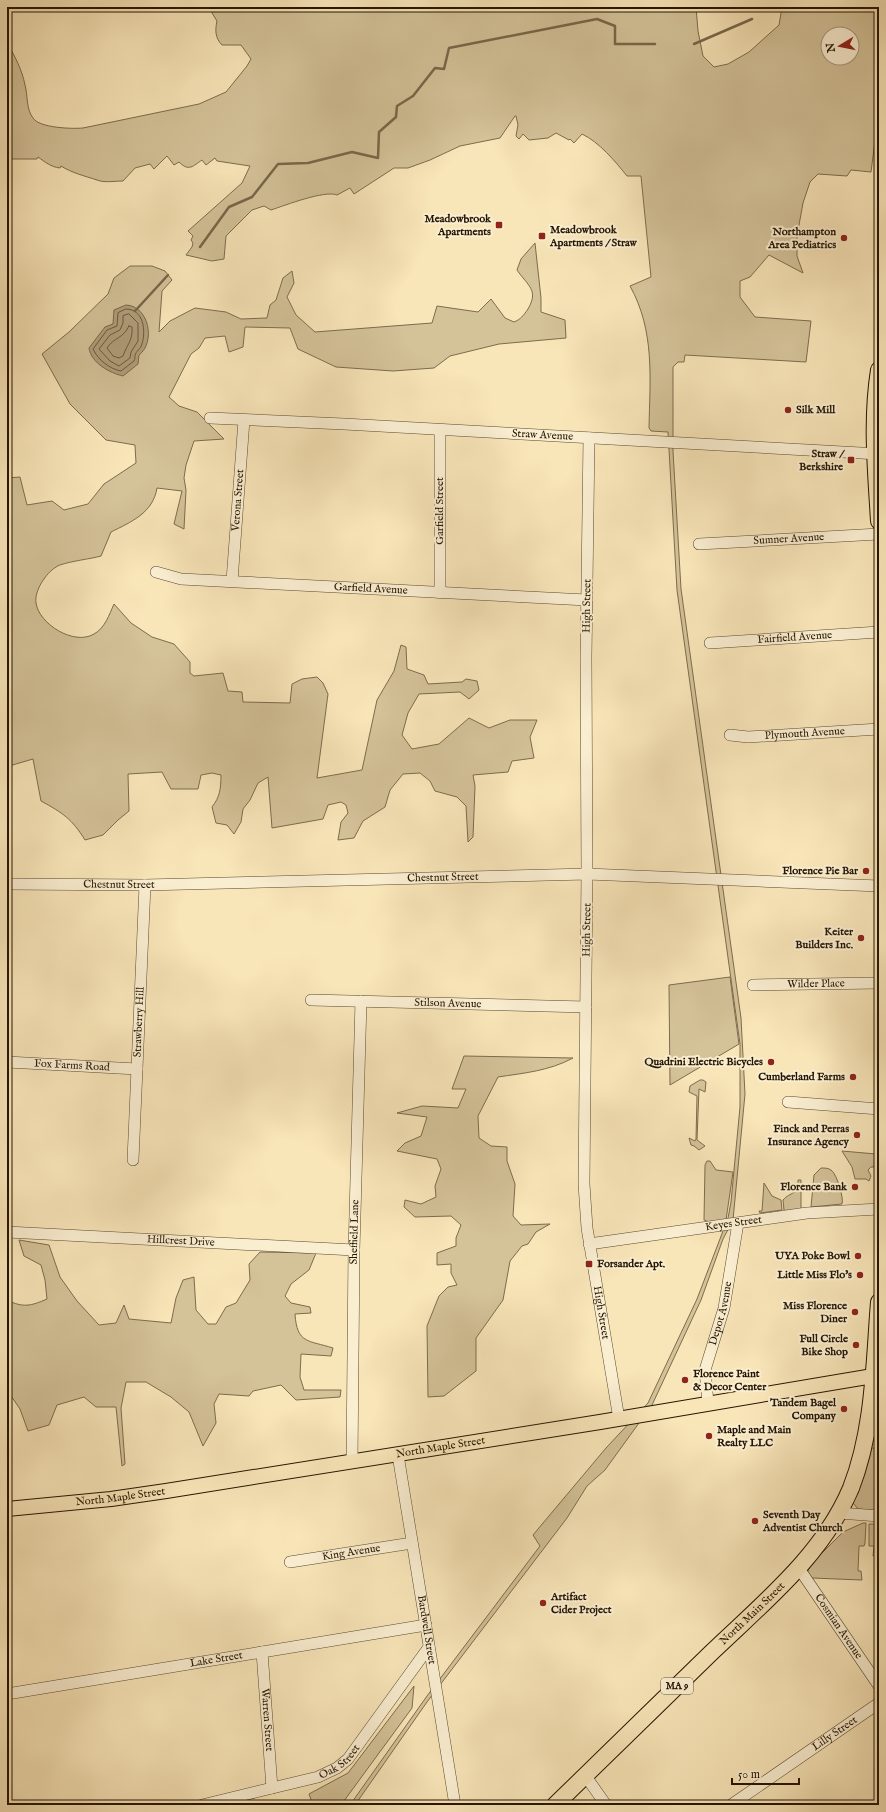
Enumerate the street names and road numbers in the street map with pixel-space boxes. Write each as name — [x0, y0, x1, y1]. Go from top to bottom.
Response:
street label: Straw Avenue — [512, 426, 574, 444]
street label: Verona Street — [229, 469, 247, 533]
street label: Garfield Street — [433, 477, 447, 545]
street label: Sumner Avenue — [753, 530, 825, 548]
street label: High Street — [580, 579, 594, 633]
street label: Garfield Avenue — [333, 580, 408, 598]
street label: Fairfield Avenue — [757, 628, 833, 647]
street label: Plymouth Avenue — [764, 724, 845, 743]
street label: Chestnut Street — [407, 870, 479, 885]
street label: Chestnut Street — [83, 878, 155, 892]
street label: High Street — [580, 903, 594, 957]
street label: Wilder Place — [787, 977, 845, 991]
street label: Strawberry Hill — [130, 987, 148, 1058]
street label: Stilson Avenue — [414, 996, 482, 1011]
street label: Fox Farms Road — [34, 1056, 110, 1075]
street label: Sheffield Lane — [347, 1199, 362, 1265]
street label: Keyes Street — [704, 1212, 763, 1234]
street label: Hillcrest Drive — [146, 1232, 215, 1250]
street label: Depot Avenue — [706, 1280, 735, 1347]
street label: High Street — [590, 1285, 613, 1341]
street label: North Maple Street — [395, 1433, 486, 1461]
street label: North Maple Street — [75, 1484, 166, 1509]
street label: King Avenue — [321, 1541, 381, 1564]
street label: North Main Street — [717, 1579, 788, 1648]
street label: Cosmian Avenue — [811, 1591, 866, 1662]
street label: Bardwell Street — [414, 1594, 439, 1666]
street label: Lake Street — [189, 1648, 244, 1671]
road number: MA 9 — [661, 1678, 693, 1694]
street label: Warren Street — [258, 1688, 276, 1752]
street label: Lilly Street — [809, 1713, 860, 1754]
street label: Oak Street — [317, 1742, 363, 1783]

